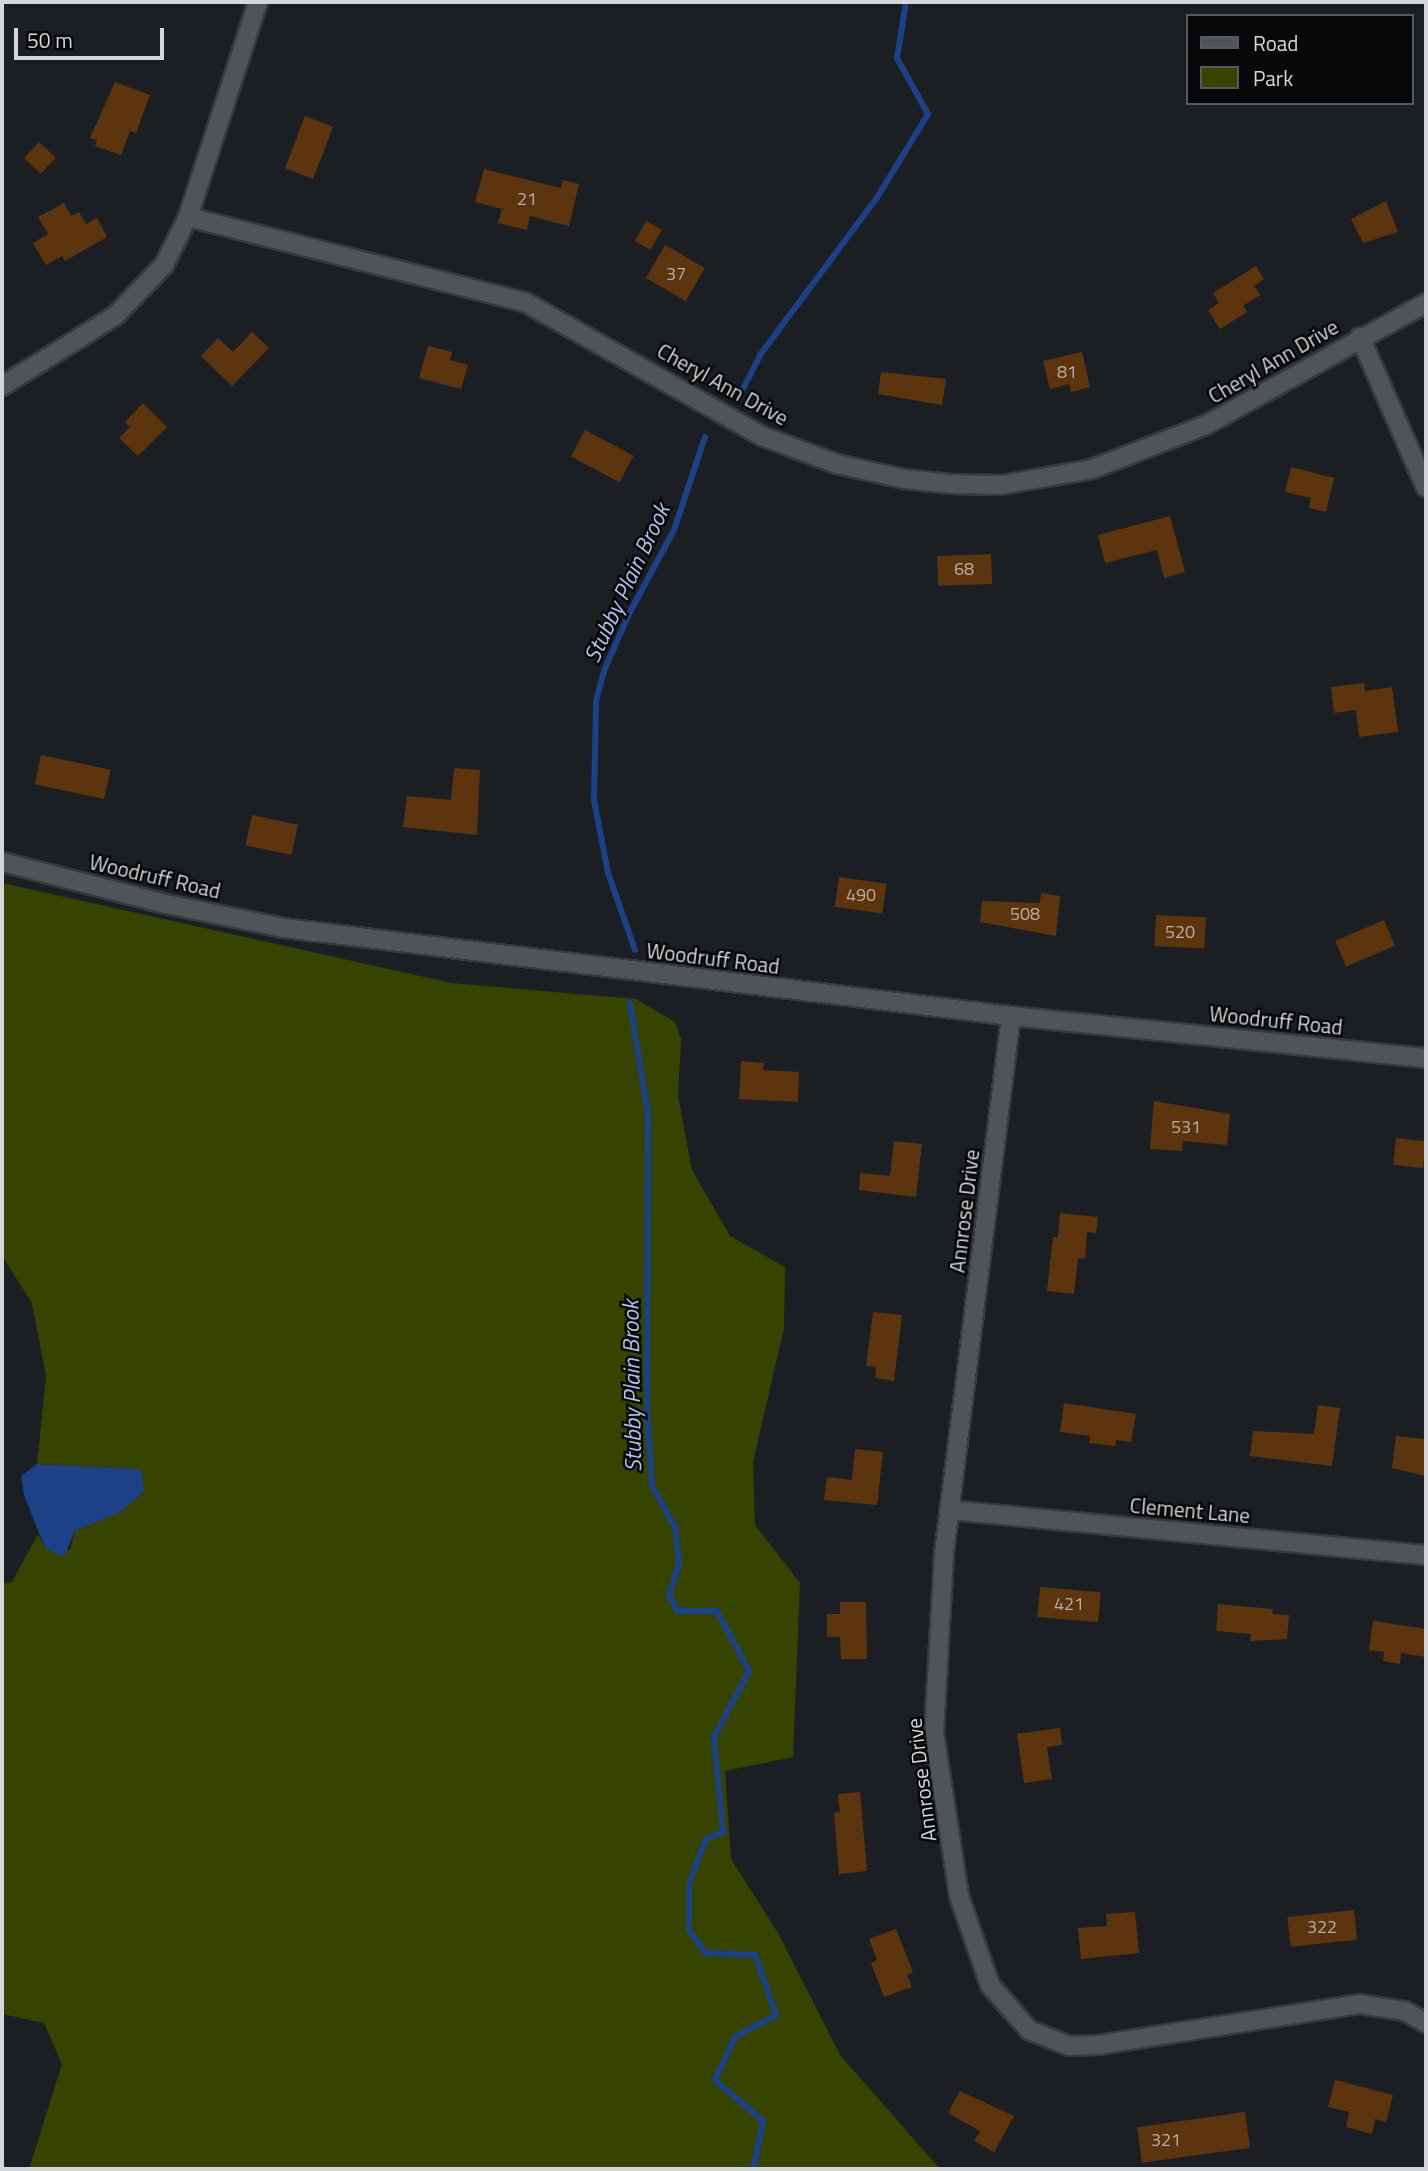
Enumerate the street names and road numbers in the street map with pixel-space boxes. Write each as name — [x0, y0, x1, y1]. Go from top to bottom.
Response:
street label: Cheryl Ann Drive — [1204, 314, 1342, 408]
street label: Cheryl Ann Drive — [653, 338, 793, 430]
street label: Woodruff Road — [87, 849, 223, 903]
street label: Woodruff Road — [645, 937, 781, 979]
street label: Woodruff Road — [1208, 1000, 1344, 1040]
street label: Annrose Drive — [944, 1148, 984, 1274]
street label: Clement Lane — [1129, 1492, 1251, 1528]
street label: Annrose Drive — [901, 1717, 941, 1843]

